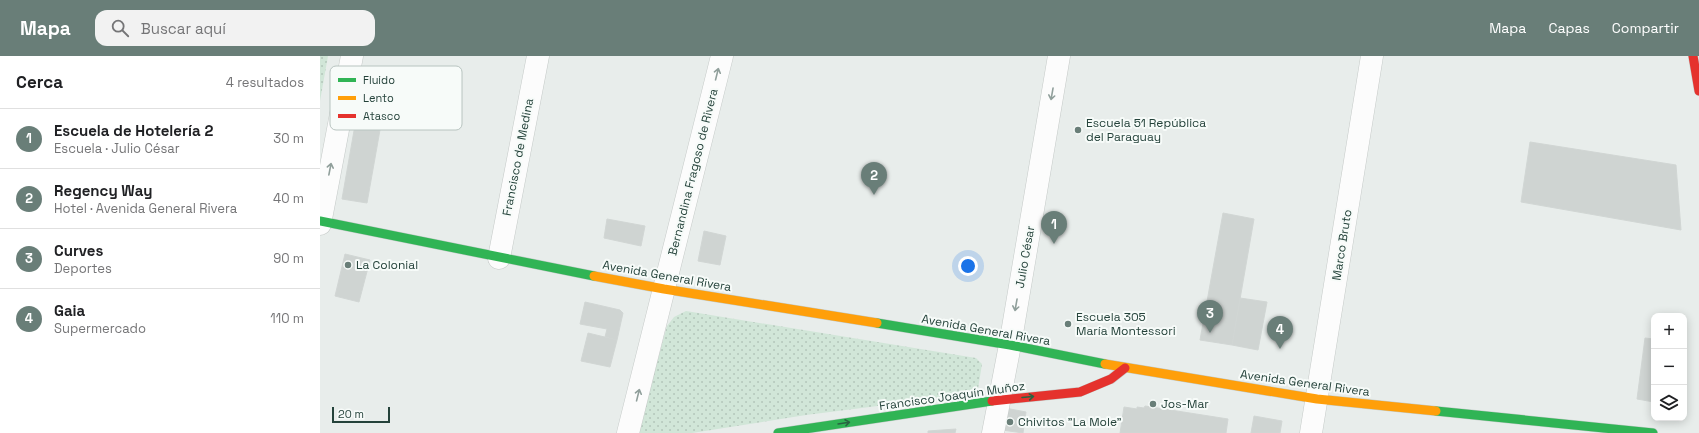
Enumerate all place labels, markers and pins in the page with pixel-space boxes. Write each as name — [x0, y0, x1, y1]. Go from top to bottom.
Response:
place label: Escuela 51 República del Paraguay — [1086, 115, 1206, 145]
marker: Escuela 51 República del Paraguay — [1073, 125, 1083, 135]
pin: 2 — [861, 162, 887, 195]
pin: 1 — [1041, 211, 1067, 244]
place label: La Colonial — [356, 257, 418, 273]
marker: La Colonial — [343, 260, 353, 270]
pin: 3 — [1197, 300, 1223, 333]
place label: Escuela 305 María Montessori — [1076, 309, 1176, 339]
pin: 4 — [1267, 316, 1293, 349]
marker: Escuela 305 María Montessori — [1063, 319, 1073, 329]
place label: Jos-Mar — [1161, 396, 1209, 412]
marker: Jos-Mar — [1148, 399, 1158, 409]
place label: Chivitos "La Mole" — [1018, 414, 1122, 430]
marker: Chivitos "La Mole" — [1005, 417, 1015, 427]

